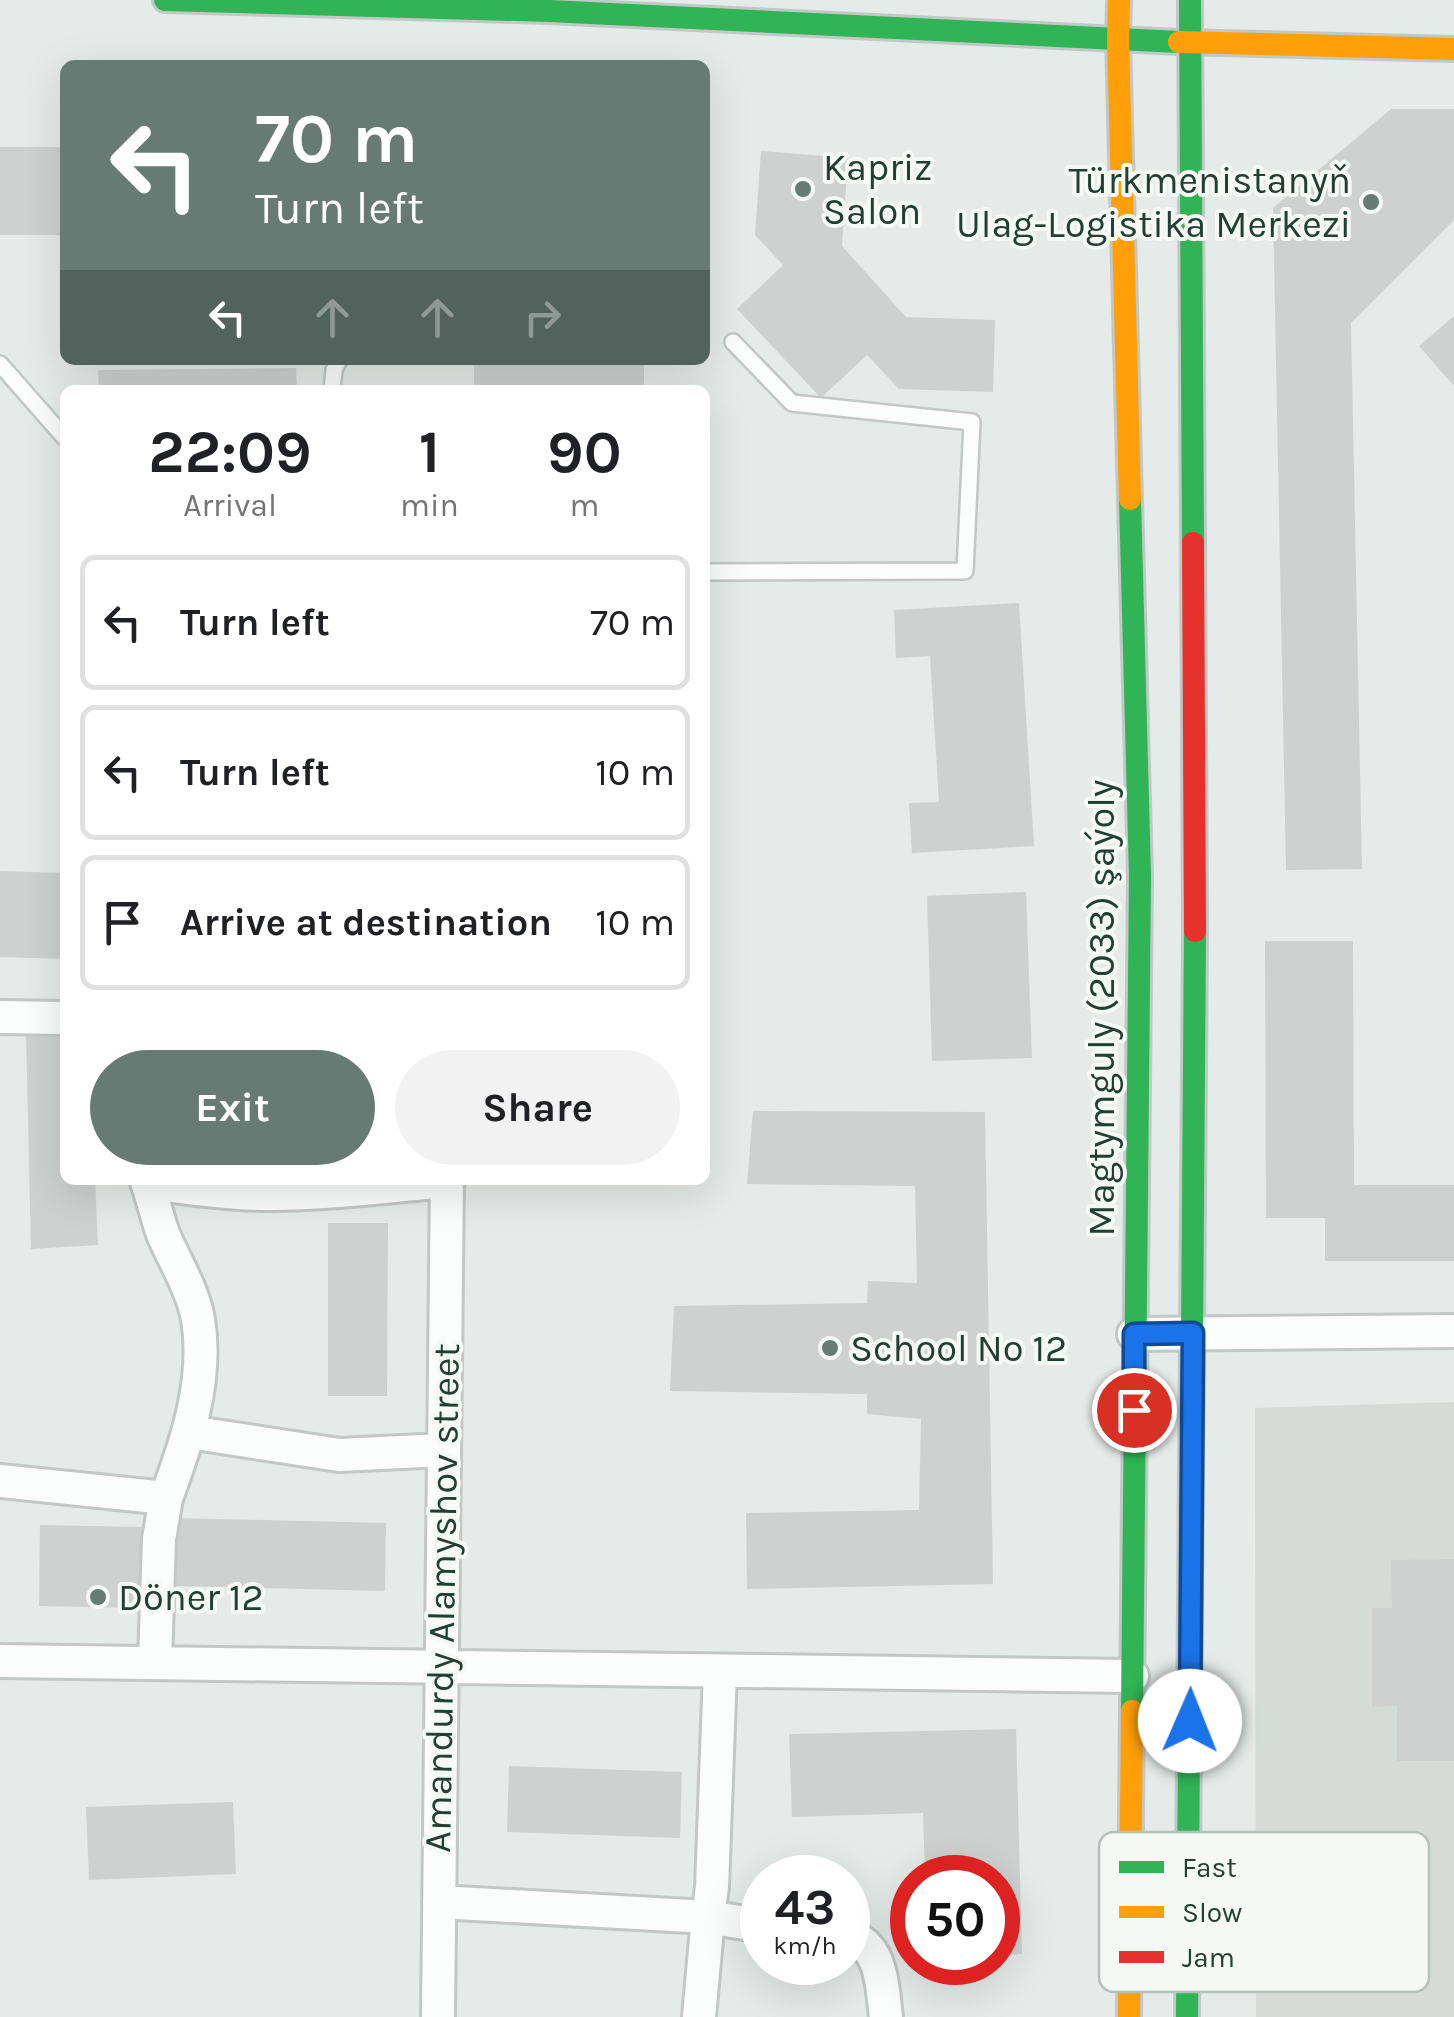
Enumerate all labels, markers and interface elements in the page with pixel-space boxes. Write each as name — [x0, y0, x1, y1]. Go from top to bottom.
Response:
text: 70 m — [255, 98, 418, 180]
icon: left — [90, 100, 220, 230]
place label: Kapriz Salon — [823, 145, 932, 234]
place label: Türkmenistanyň Ulag-Logistika Merkezi — [956, 158, 1351, 247]
marker: Kapriz Salon — [792, 178, 814, 200]
text: Turn left — [255, 182, 424, 234]
marker: Türkmenistanyň Ulag-Logistika Merkezi — [1360, 191, 1382, 213]
icon: left — [200, 290, 255, 345]
icon: ahead — [305, 290, 360, 345]
icon: ahead — [410, 290, 465, 345]
icon: right — [515, 290, 570, 345]
text: 22:09 — [148, 417, 312, 487]
text: 1 — [419, 417, 440, 487]
text: 90 — [547, 417, 622, 487]
text: Arrival — [183, 487, 277, 524]
text: min — [400, 487, 459, 524]
text: m — [569, 487, 599, 524]
icon: left — [95, 595, 150, 650]
text: Turn left — [180, 600, 330, 645]
text: 70 m — [590, 600, 675, 645]
icon: left — [95, 745, 150, 800]
text: Turn left — [180, 750, 330, 795]
text: 10 m — [595, 750, 675, 795]
street label: Magtymguly (2033) şaýoly — [1079, 779, 1124, 1237]
icon: arrive — [95, 895, 150, 950]
text: Arrive at destination — [180, 900, 552, 945]
text: 10 m — [595, 900, 675, 945]
button: Exit — [90, 1050, 375, 1165]
button: Share — [395, 1050, 680, 1165]
place label: School No 12 — [850, 1326, 1067, 1371]
marker: School No 12 — [819, 1337, 841, 1359]
street label: Amandurdy Alamyshov street — [415, 1343, 469, 1853]
pin — [1092, 1368, 1177, 1453]
icon: arrive — [1107, 1383, 1162, 1438]
place label: Döner 12 — [118, 1575, 264, 1620]
marker: Döner 12 — [87, 1586, 109, 1608]
position arrow — [1138, 1669, 1242, 1773]
legend — [1099, 1832, 1429, 1992]
text: Fast — [1182, 1851, 1237, 1884]
speed limit sign: 50 — [890, 1855, 1020, 1985]
text: 43 — [775, 1878, 835, 1937]
text: Slow — [1182, 1896, 1242, 1929]
text: km/h — [773, 1931, 837, 1960]
text: Jam — [1182, 1941, 1235, 1974]

